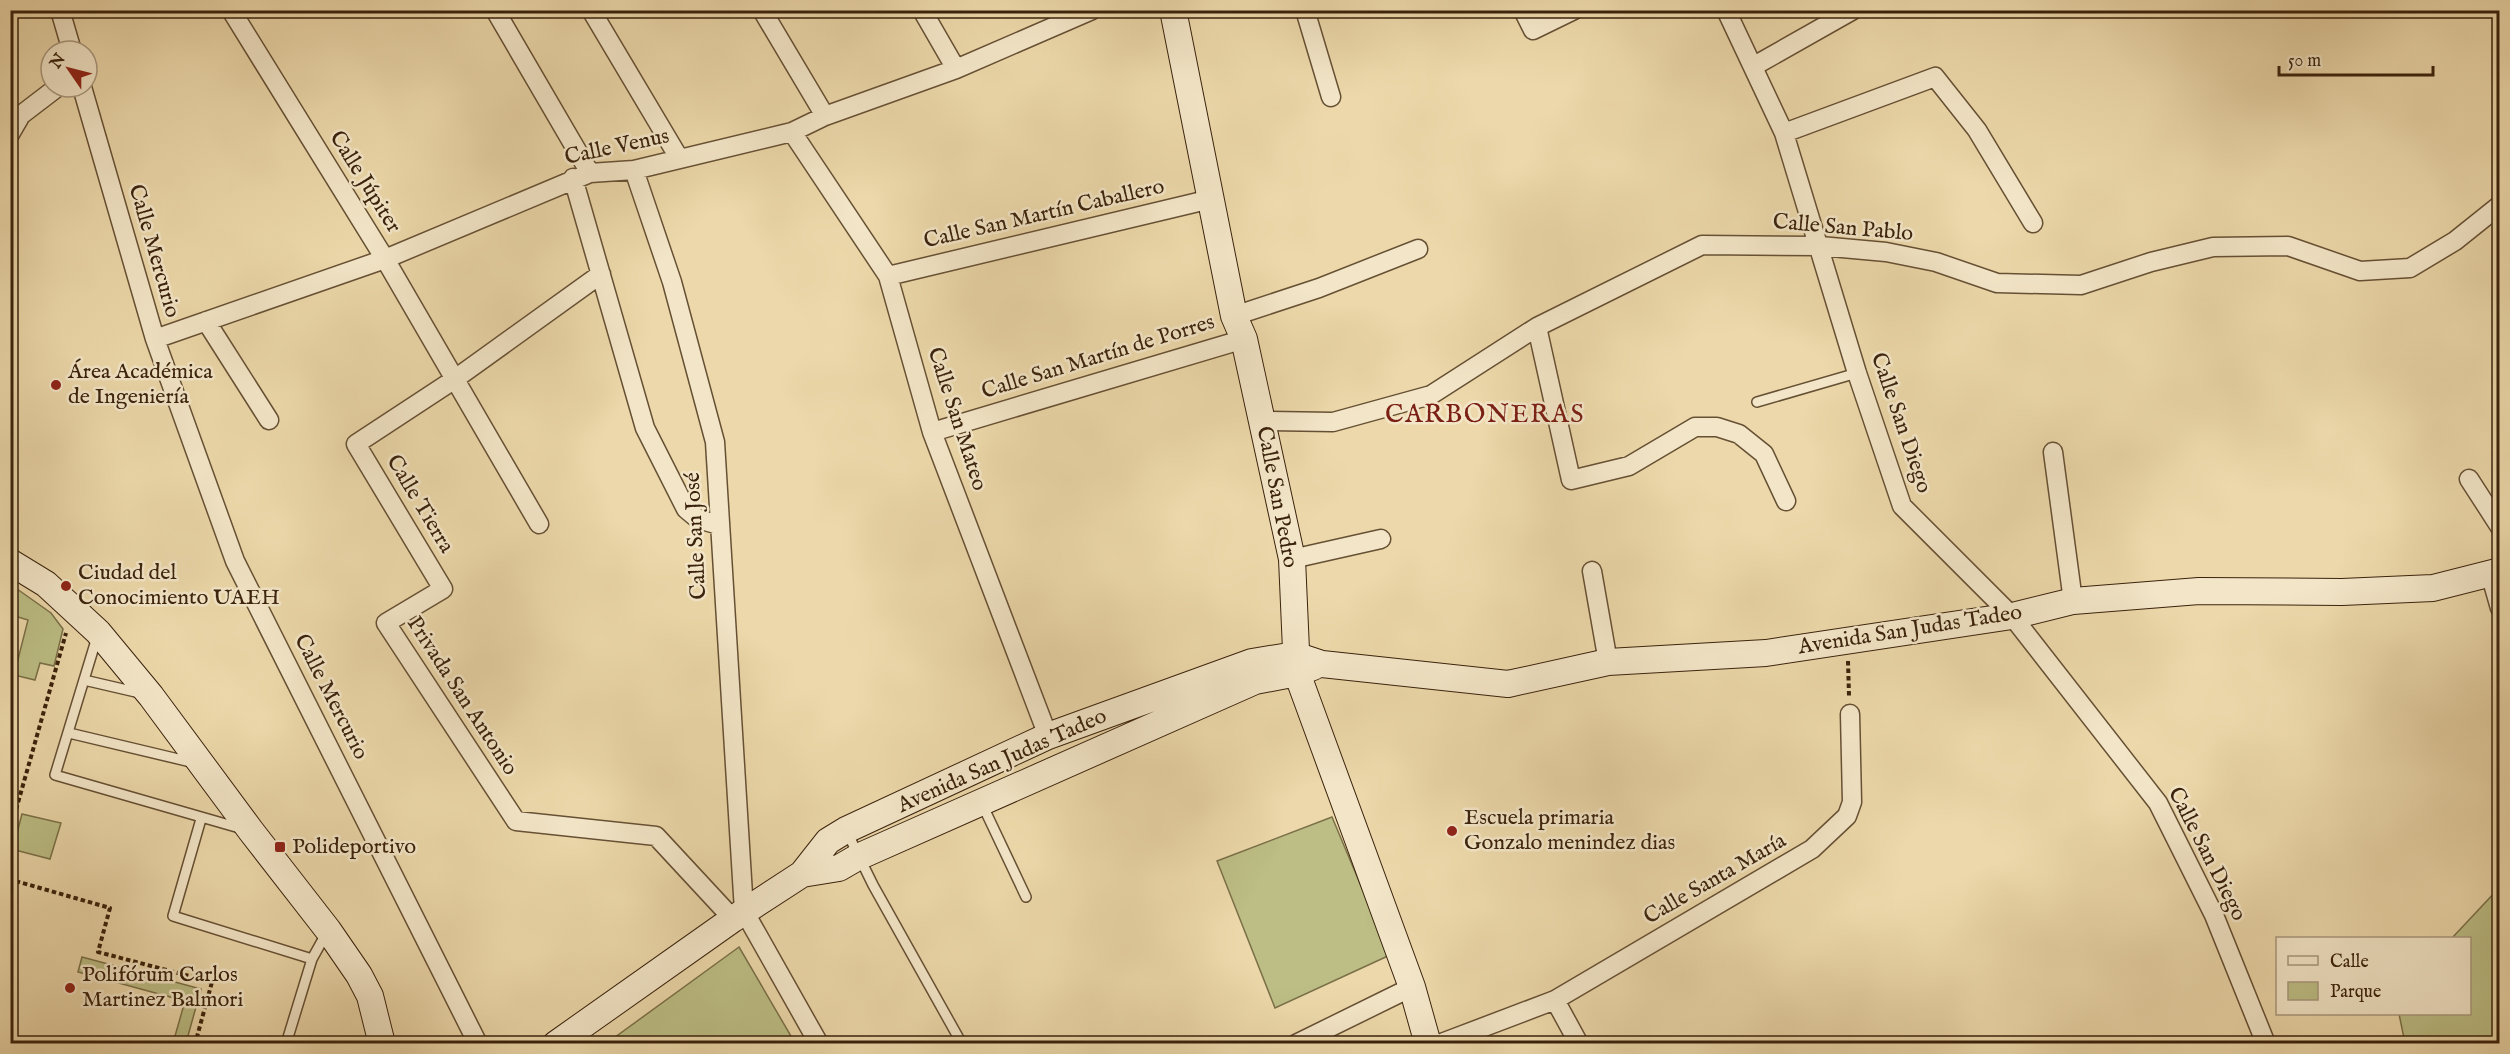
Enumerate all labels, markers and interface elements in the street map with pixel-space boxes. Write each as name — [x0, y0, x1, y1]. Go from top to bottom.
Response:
north arrow — [39, 39, 99, 99]
scale bar — [2279, 39, 2434, 77]
text: N — [46, 50, 71, 74]
text: 50 m — [2288, 50, 2321, 73]
street label: Calle Venus — [562, 122, 672, 172]
street label: Calle Júpiter — [323, 126, 407, 238]
street label: Calle San Martín Caballero — [921, 173, 1167, 255]
street label: Calle Mercurio — [122, 181, 186, 321]
street label: Calle San Pablo — [1772, 208, 1915, 248]
street label: Calle San Martín de Porres — [978, 308, 1218, 406]
street label: Calle San Mateo — [921, 344, 993, 494]
street label: Calle San Diego — [1864, 349, 1938, 497]
place label: Área Académica de Ingeniería — [67, 358, 213, 411]
marker: Área Académica de Ingeniería — [49, 378, 63, 392]
district label: CARBONERAS — [1385, 398, 1585, 431]
street label: Calle San Pedro — [1250, 424, 1304, 570]
street label: Calle Tierra — [380, 450, 460, 559]
street label: Calle San José — [679, 472, 713, 600]
place label: Ciudad del Conocimiento UAEH — [78, 559, 280, 612]
marker: Ciudad del Conocimiento UAEH — [59, 579, 73, 593]
street label: Avenida San Judas Tadeo — [1795, 598, 2024, 662]
street label: Privada San Antonio — [400, 611, 524, 781]
street label: Calle Mercurio — [287, 629, 375, 765]
street label: Avenida San Judas Tadeo — [892, 702, 1111, 820]
street label: Calle San Diego — [2161, 782, 2253, 926]
place label: Escuela primaria Gonzalo menindez dias — [1464, 804, 1675, 857]
marker: Escuela primaria Gonzalo menindez dias — [1445, 824, 1459, 838]
street label: Calle Santa María — [1639, 827, 1792, 931]
place label: Polideportivo — [292, 833, 416, 861]
marker: Polideportivo — [273, 840, 287, 854]
legend — [2276, 937, 2471, 1015]
text: Calle — [2330, 951, 2369, 974]
place label: Polifórum Carlos Martinez Balmori — [82, 961, 243, 1014]
marker: Polifórum Carlos Martinez Balmori — [63, 981, 77, 995]
text: Parque — [2330, 981, 2381, 1004]

